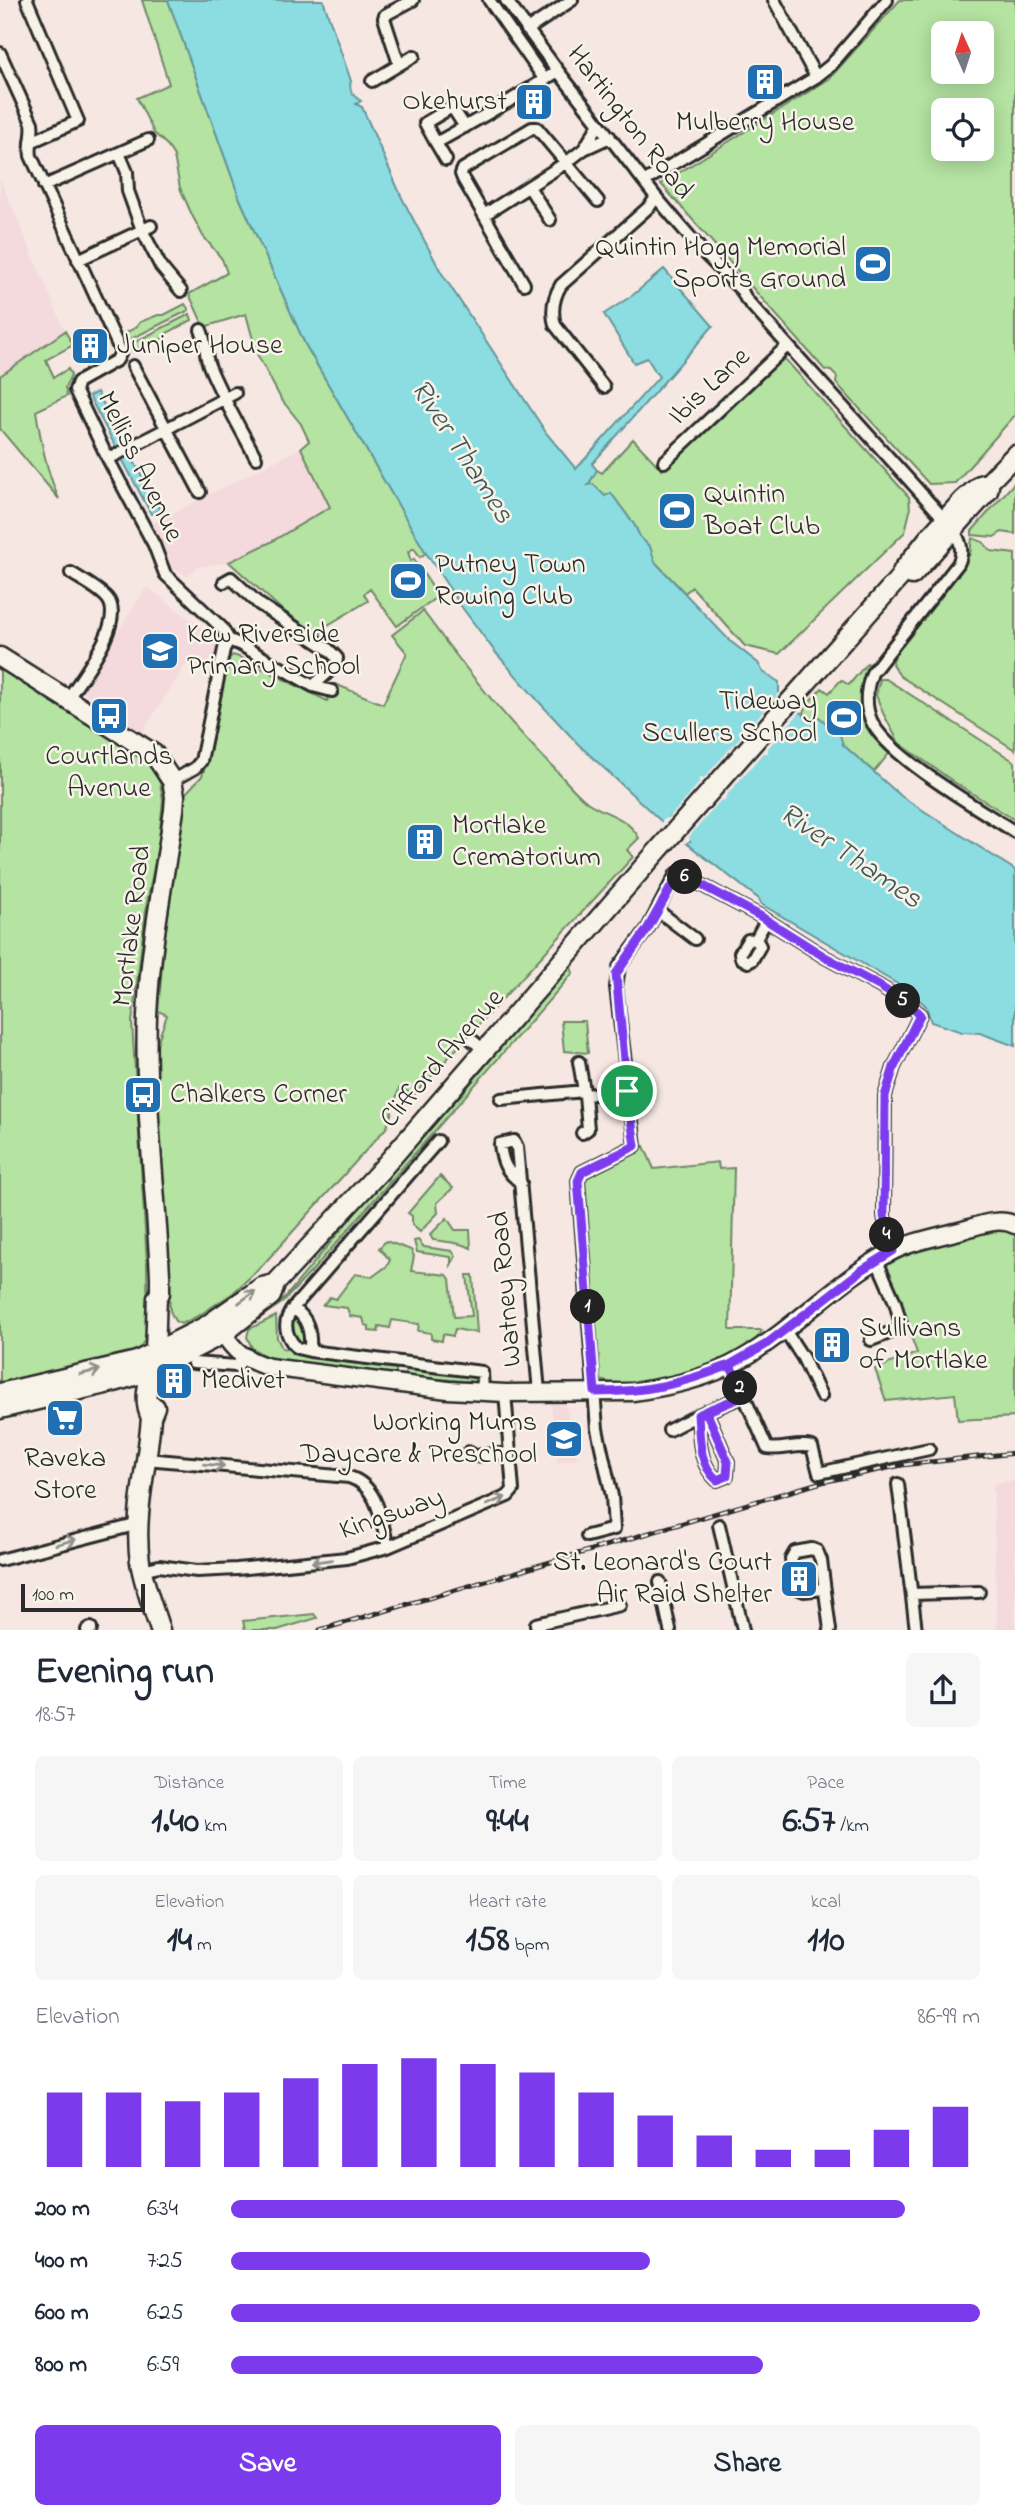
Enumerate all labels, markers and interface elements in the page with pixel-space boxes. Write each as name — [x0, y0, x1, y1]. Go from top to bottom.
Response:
north arrow — [931, 21, 994, 84]
map controls — [931, 21, 994, 161]
street label: Hartington Road — [555, 37, 703, 209]
building icon: Mulberry House — [744, 61, 786, 103]
building icon: Okehurst — [513, 81, 555, 123]
place label: Okehurst — [402, 82, 507, 123]
button: locate — [931, 98, 994, 161]
place label: Mulberry House — [676, 103, 855, 144]
place label: Quintin Hogg Memorial Sports Ground — [596, 228, 846, 301]
sports icon: Quintin Hogg Memorial Sports Ground — [852, 243, 894, 285]
building icon: Juniper House — [69, 325, 111, 367]
place label: Juniper House — [117, 326, 283, 367]
street label: Ibis Lane — [660, 338, 761, 436]
water label: River Thames — [398, 371, 525, 534]
street label: Melliss Avenue — [85, 385, 193, 550]
place label: Quintin Boat Club — [703, 475, 820, 548]
sports icon: Quintin Boat Club — [656, 490, 698, 532]
place label: Putney Town Rowing Club — [435, 545, 585, 618]
sports icon: Putney Town Rowing Club — [387, 560, 429, 602]
place label: Kew Riverside Primary School — [187, 615, 360, 688]
school or university icon: Kew Riverside Primary School — [139, 630, 181, 672]
place label: Tideway Scullers School — [642, 682, 817, 755]
bus stop icon: Courtlands Avenue — [88, 695, 130, 737]
sports icon: Tideway Scullers School — [823, 697, 865, 739]
place label: Courtlands Avenue — [45, 737, 173, 810]
water label: River Thames — [770, 793, 931, 922]
place label: Mortlake Crematorium — [452, 806, 601, 879]
building icon: Mortlake Crematorium — [404, 821, 446, 863]
street label: Mortlake Road — [103, 843, 163, 1009]
pin: 6 — [668, 860, 702, 894]
text: 6 — [680, 863, 689, 890]
street label: Clifford Avenue — [371, 980, 516, 1138]
pin: 5 — [886, 984, 920, 1018]
text: 5 — [897, 987, 908, 1014]
pin — [597, 1061, 657, 1121]
icon: arrive — [608, 1072, 646, 1110]
bus stop icon: Chalkers Corner — [122, 1074, 164, 1116]
place label: Chalkers Corner — [170, 1075, 347, 1116]
street label: Watney Road — [480, 1209, 534, 1369]
pin: 4 — [870, 1218, 904, 1252]
text: 4 — [883, 1221, 890, 1248]
one-way arrow — [237, 1290, 256, 1304]
pin: 1 — [570, 1290, 606, 1324]
text: 1 — [584, 1293, 591, 1320]
place label: Sullivans of Mortlake — [859, 1309, 988, 1382]
building icon: Sullivans of Mortlake — [811, 1324, 853, 1366]
building icon: Medivet — [153, 1360, 195, 1402]
place label: Medivet — [201, 1361, 285, 1402]
one-way arrow — [78, 1365, 101, 1378]
pin: 2 — [722, 1370, 758, 1406]
text: 2 — [735, 1374, 744, 1401]
supermarket icon: Raveka Store — [44, 1397, 86, 1439]
place label: Working Mums Daycare & Preschool — [300, 1403, 537, 1476]
school or university icon: Working Mums Daycare & Preschool — [543, 1418, 585, 1460]
place label: Raveka Store — [24, 1439, 106, 1512]
one-way arrow — [203, 1459, 225, 1472]
street label: Kingsway — [334, 1478, 450, 1552]
one-way arrow — [485, 1494, 506, 1507]
one-way arrow — [54, 1535, 77, 1548]
place label: St. Leonard's Court Air Raid Shelter — [553, 1543, 772, 1616]
one-way arrow — [311, 1554, 333, 1567]
building icon: St. Leonard's Court Air Raid Shelter — [778, 1558, 820, 1600]
scale bar — [21, 1581, 145, 1613]
text: 100 m — [32, 1582, 74, 1609]
text: Evening run — [35, 1645, 214, 1701]
button: share — [906, 1653, 980, 1727]
text: 18:57 — [35, 1699, 76, 1732]
text: Distance — [154, 1770, 224, 1797]
text: Time — [489, 1770, 526, 1797]
text: Pace — [807, 1770, 844, 1797]
text: 1.40 — [151, 1797, 199, 1848]
text: 9:44 — [486, 1797, 529, 1848]
text: 6:57 — [783, 1797, 835, 1848]
text: km — [199, 1813, 227, 1840]
text: /km — [835, 1813, 869, 1840]
text: Elevation — [154, 1889, 224, 1916]
text: Heart rate — [469, 1889, 546, 1916]
text: kcal — [811, 1889, 841, 1916]
text: 14 — [167, 1916, 192, 1967]
text: 158 — [465, 1916, 510, 1967]
text: 110 — [807, 1916, 845, 1967]
text: m — [192, 1932, 212, 1959]
text: bpm — [510, 1932, 550, 1959]
text: Elevation — [35, 2001, 120, 2034]
text: 86–99 m — [917, 2001, 980, 2034]
text: 200 m — [35, 2193, 90, 2226]
text: 6:34 — [147, 2193, 178, 2226]
text: 400 m — [35, 2245, 88, 2278]
text: 7:25 — [147, 2245, 183, 2278]
text: 600 m — [35, 2297, 89, 2330]
text: 6:25 — [147, 2297, 184, 2330]
text: 800 m — [35, 2349, 87, 2382]
text: 6:59 — [147, 2349, 179, 2382]
button: Save — [35, 2425, 501, 2505]
button: Share — [515, 2425, 980, 2505]

